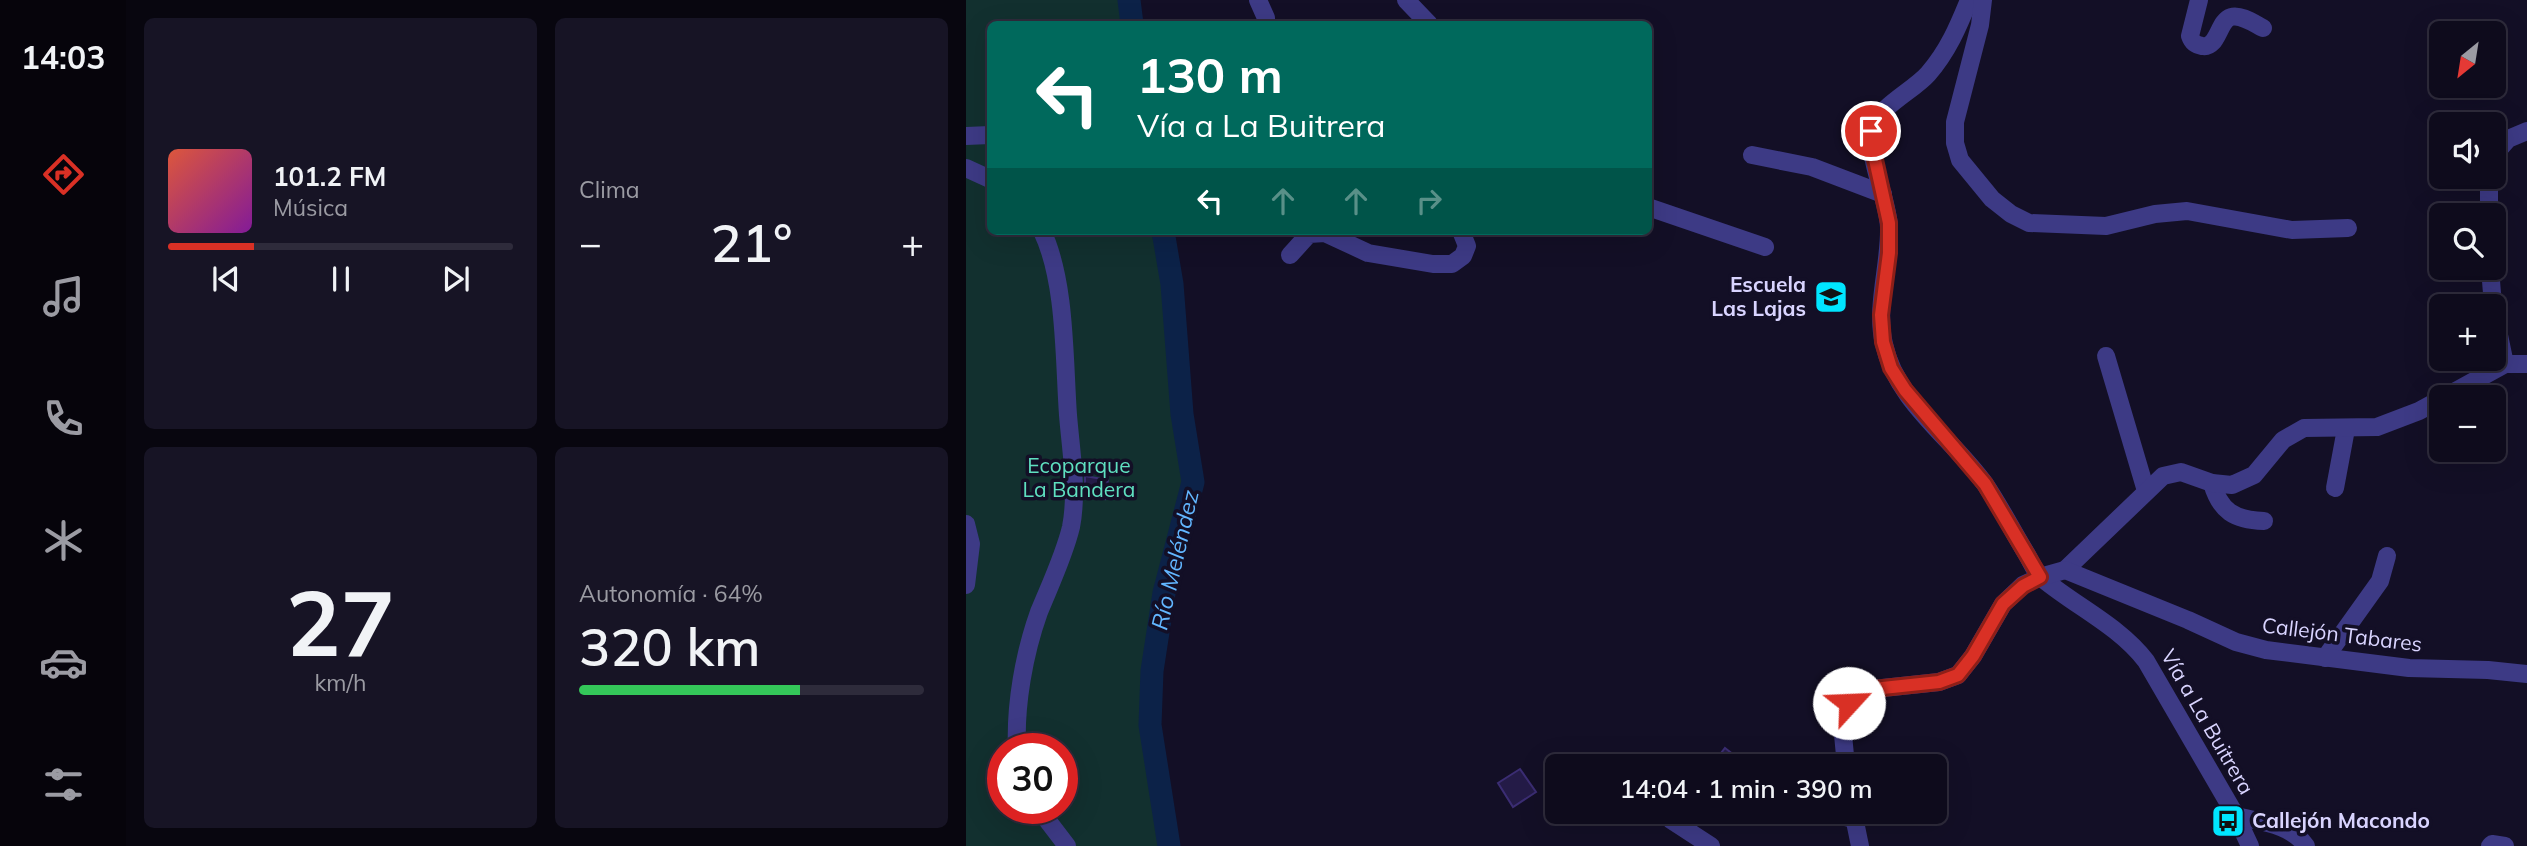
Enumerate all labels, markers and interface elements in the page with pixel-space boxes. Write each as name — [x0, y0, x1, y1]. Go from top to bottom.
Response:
north arrow — [2429, 21, 2506, 98]
map controls — [2429, 21, 2506, 462]
text: 14:03 — [21, 37, 105, 77]
text: 130 m — [1137, 44, 1283, 105]
icon: left — [1022, 49, 1113, 140]
pin — [1841, 101, 1901, 161]
text: Vía a La Buitrera — [1137, 105, 1386, 145]
icon: arrive — [1852, 112, 1890, 150]
button: sound — [2429, 112, 2506, 189]
icon: directions — [39, 150, 88, 199]
text: 101.2 FM — [273, 160, 386, 193]
text: Clima — [579, 175, 640, 204]
icon: left — [1191, 182, 1229, 220]
icon: ahead — [1264, 182, 1302, 220]
icon: ahead — [1337, 182, 1375, 220]
icon: right — [1410, 182, 1448, 220]
text: Música — [273, 193, 348, 222]
button: search — [2429, 203, 2506, 280]
text: 21° — [711, 210, 792, 275]
text: − — [579, 219, 602, 267]
text: + — [901, 219, 924, 267]
icon: previous — [207, 260, 245, 298]
icon: pause — [322, 260, 360, 298]
icon: next — [437, 260, 475, 298]
place label: Escuela Las Lajas — [1711, 271, 1806, 321]
icon: music — [39, 272, 88, 321]
school or university icon: Escuela Las Lajas — [1812, 278, 1850, 316]
button: + — [2429, 294, 2506, 371]
button: − — [2429, 385, 2506, 462]
icon: phone — [39, 394, 88, 443]
park label: Ecoparque La Bandera — [1023, 452, 1135, 502]
water label: Río Meléndez — [1144, 487, 1205, 633]
icon: climate — [39, 516, 88, 565]
text: 27 — [286, 565, 395, 679]
text: Autonomía · 64% — [579, 579, 763, 608]
street label: Callejón Tabares — [2261, 611, 2424, 657]
text: 320 km — [579, 614, 760, 679]
icon: car — [39, 638, 88, 687]
street label: Vía a La Buitrera — [2156, 644, 2260, 799]
position arrow — [1812, 666, 1886, 740]
text: km/h — [314, 668, 367, 697]
speed limit sign: 30 — [987, 733, 1078, 824]
icon: filters — [39, 760, 88, 809]
text: 14:04 · 1 min · 390 m — [1619, 772, 1873, 805]
bus stop icon: Callejón Macondo — [2209, 802, 2247, 840]
place label: Callejón Macondo — [2252, 807, 2430, 833]

